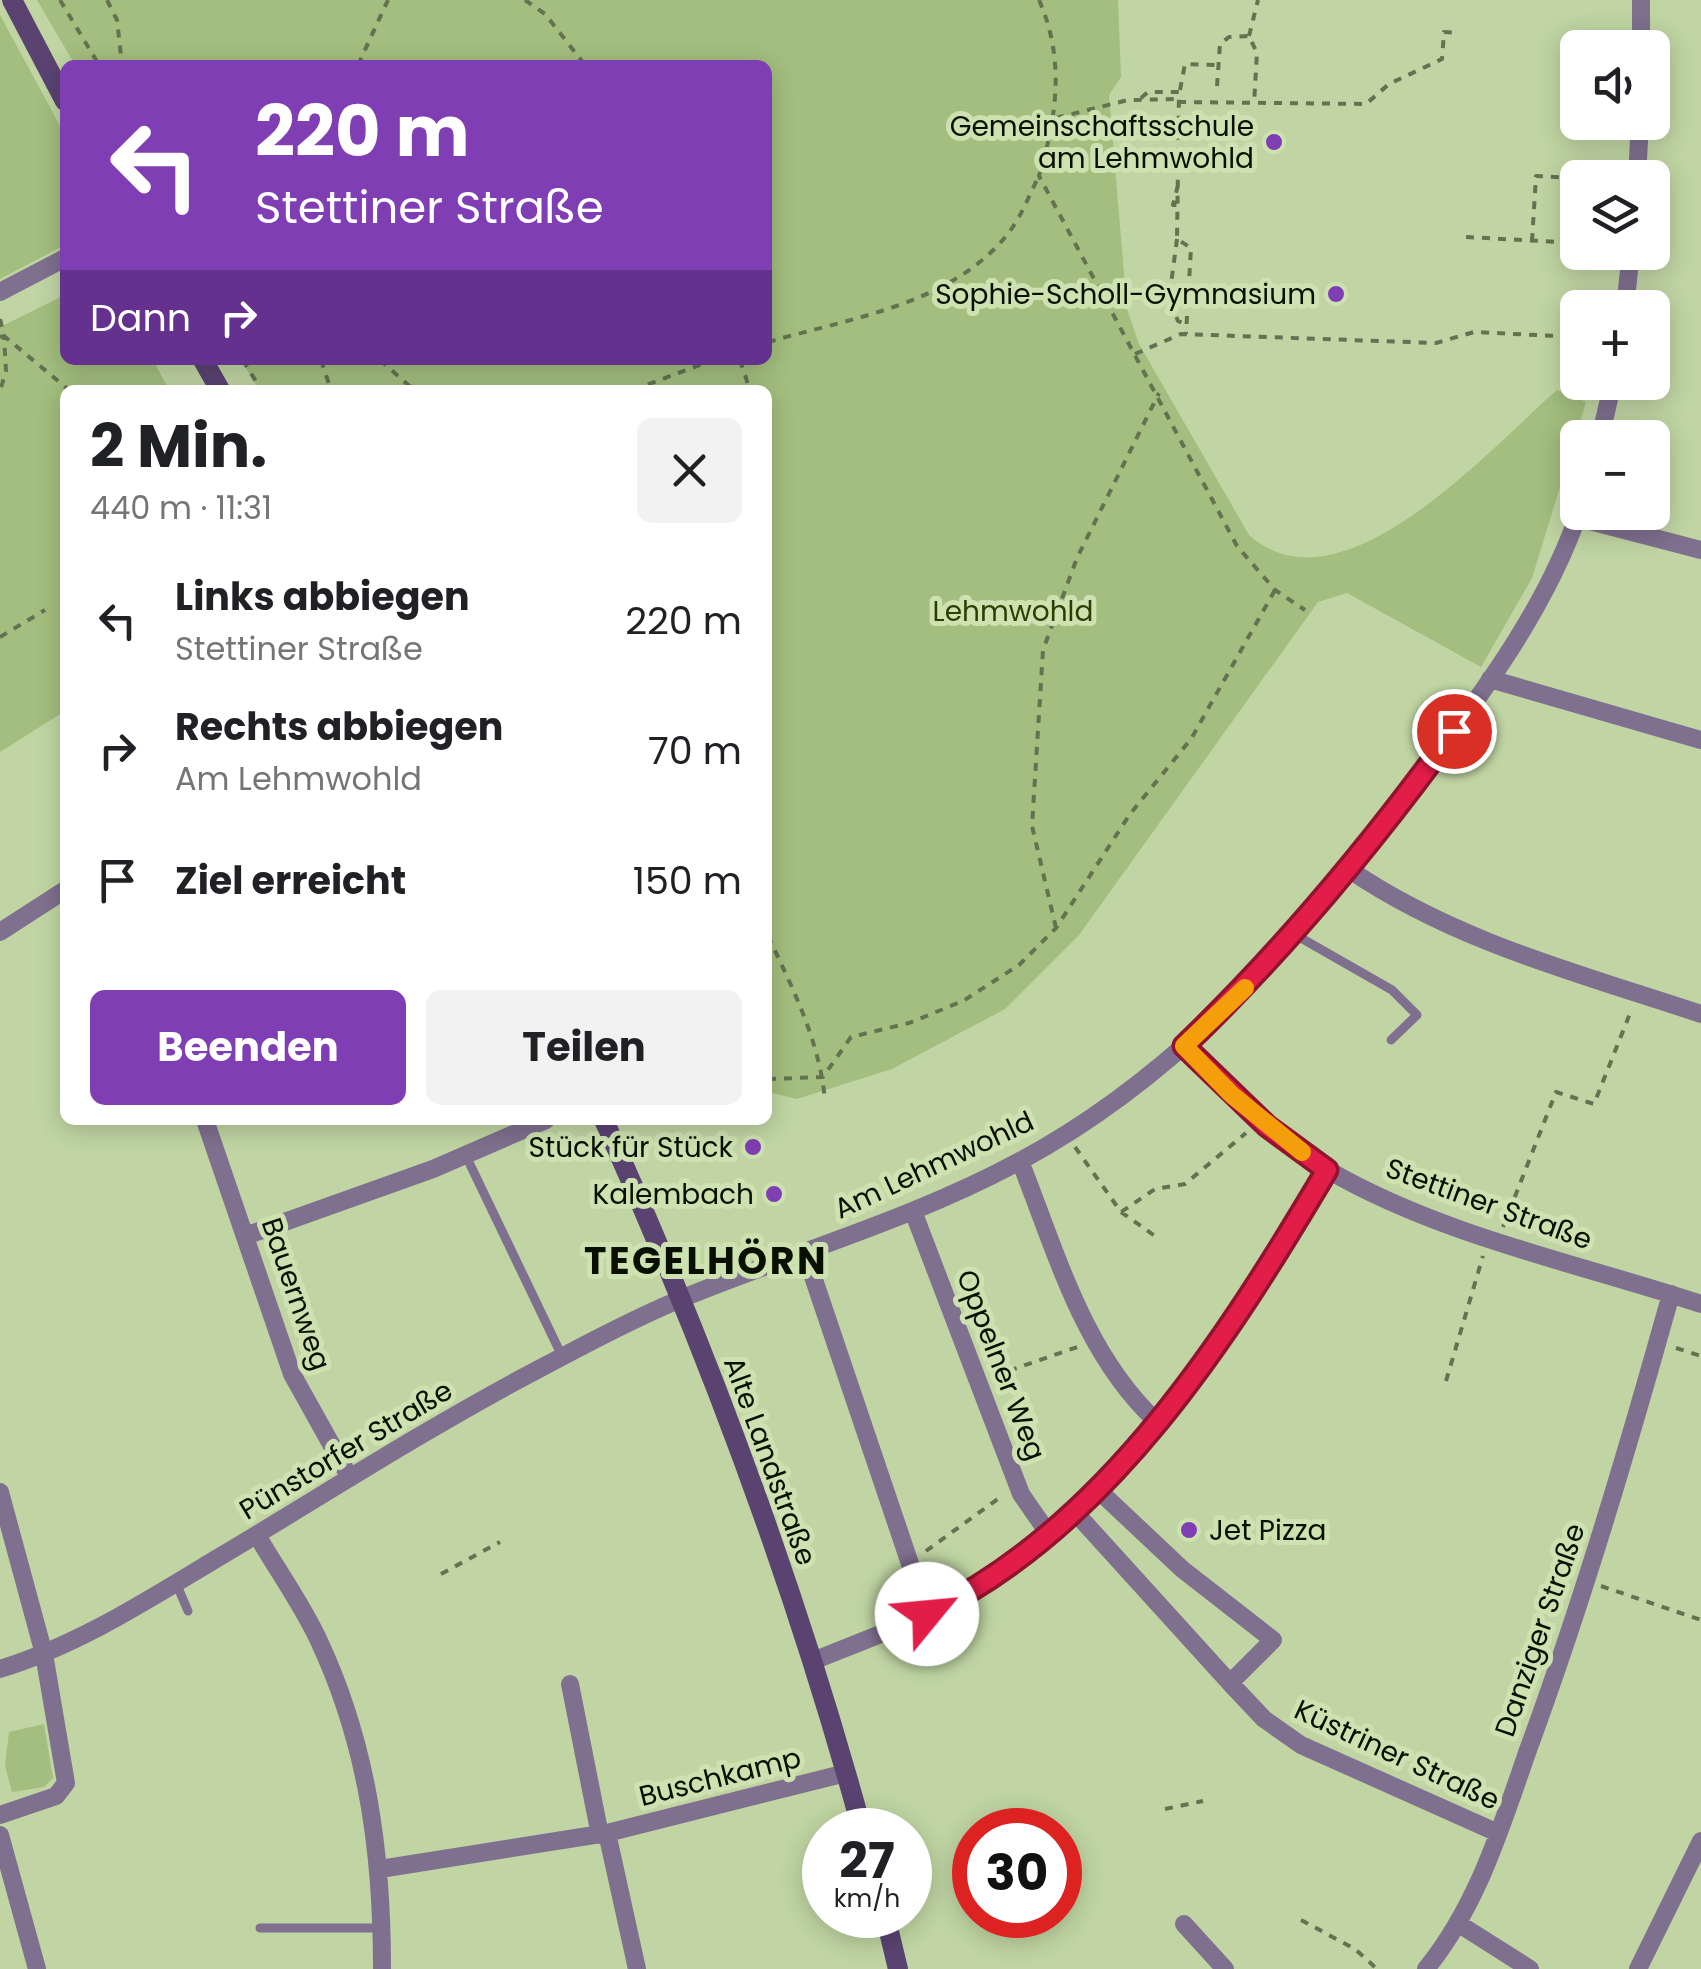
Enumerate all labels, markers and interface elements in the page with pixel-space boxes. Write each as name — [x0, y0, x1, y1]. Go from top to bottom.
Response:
map controls — [1560, 30, 1670, 530]
button: sound — [1560, 30, 1670, 140]
text: 220 m — [255, 82, 470, 181]
icon: left — [90, 100, 220, 230]
place label: Gemeinschaftsschule am Lehmwohld — [950, 107, 1254, 178]
marker: Gemeinschaftsschule am Lehmwohld — [1263, 131, 1285, 153]
button: layers — [1560, 160, 1670, 270]
text: Stettiner Straße — [255, 176, 604, 239]
place label: Sophie-Scholl-Gymnasium — [935, 275, 1316, 314]
marker: Sophie-Scholl-Gymnasium — [1325, 283, 1347, 305]
icon: right — [211, 290, 266, 345]
button: + — [1560, 290, 1670, 400]
text: Dann — [90, 291, 191, 344]
text: 2 Min. — [90, 404, 267, 488]
button: close — [637, 418, 742, 523]
button: − — [1560, 420, 1670, 530]
text: 440 m · 11:31 — [90, 485, 272, 530]
text: Links abbiegen — [175, 570, 470, 623]
park label: Lehmwohld — [933, 592, 1093, 631]
icon: left — [90, 593, 145, 648]
text: 220 m — [625, 594, 742, 647]
text: Stettiner Straße — [175, 626, 423, 671]
pin — [1412, 689, 1497, 774]
text: Rechts abbiegen — [175, 700, 503, 753]
icon: arrive — [1427, 704, 1482, 759]
icon: right — [90, 723, 145, 778]
text: 70 m — [648, 724, 742, 777]
text: Am Lehmwohld — [175, 756, 422, 801]
icon: arrive — [90, 853, 145, 908]
text: Ziel erreicht — [175, 854, 406, 907]
text: 150 m — [633, 854, 742, 907]
button: Beenden — [90, 990, 406, 1105]
button: Teilen — [426, 990, 742, 1105]
street label: Am Lehmwohld — [828, 1102, 1040, 1228]
place label: Stück für Stück — [529, 1128, 734, 1167]
marker: Stück für Stück — [742, 1136, 764, 1158]
street label: Stettiner Straße — [1380, 1149, 1598, 1259]
place label: Kalembach — [592, 1175, 754, 1214]
marker: Kalembach — [763, 1183, 785, 1205]
street label: Bauernweg — [252, 1212, 340, 1376]
district label: TEGELHÖRN — [584, 1234, 828, 1287]
street label: Oppelner Weg — [947, 1264, 1055, 1466]
street label: Alte Landstraße — [714, 1351, 826, 1571]
street label: Pünstorfer Straße — [232, 1371, 460, 1529]
place label: Jet Pizza — [1209, 1511, 1326, 1550]
street label: Danziger Straße — [1485, 1518, 1595, 1742]
marker: Jet Pizza — [1178, 1519, 1200, 1541]
position arrow — [875, 1562, 979, 1666]
street label: Küstriner Straße — [1288, 1690, 1506, 1820]
street label: Buschkamp — [635, 1738, 805, 1816]
speed limit sign: 30 — [952, 1808, 1082, 1938]
text: 27 — [839, 1825, 895, 1896]
text: km/h — [834, 1881, 900, 1916]

